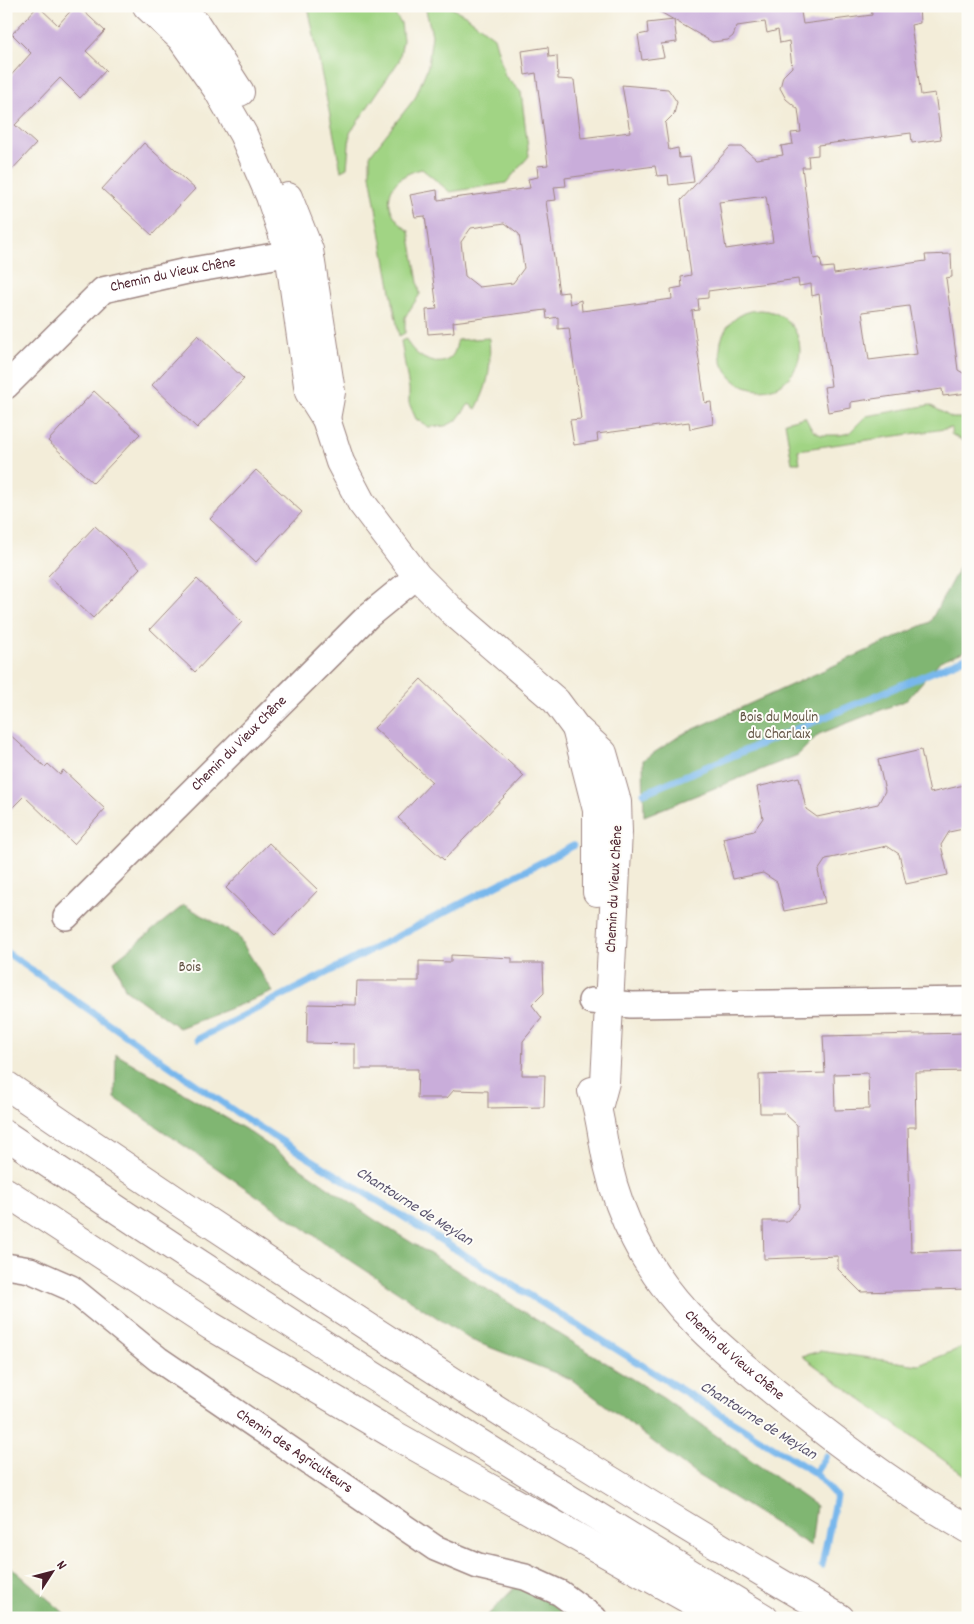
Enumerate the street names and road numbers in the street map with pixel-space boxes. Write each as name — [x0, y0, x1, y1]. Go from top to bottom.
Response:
street label: Chemin du Vieux Chêne — [108, 252, 238, 299]
street label: Chemin du Vieux Chêne — [187, 691, 293, 797]
street label: Chemin du Vieux Chêne — [601, 824, 629, 953]
street label: Chemin du Vieux Chêne — [678, 1305, 789, 1407]
street label: Chemin des Agriculteurs — [231, 1404, 357, 1500]

